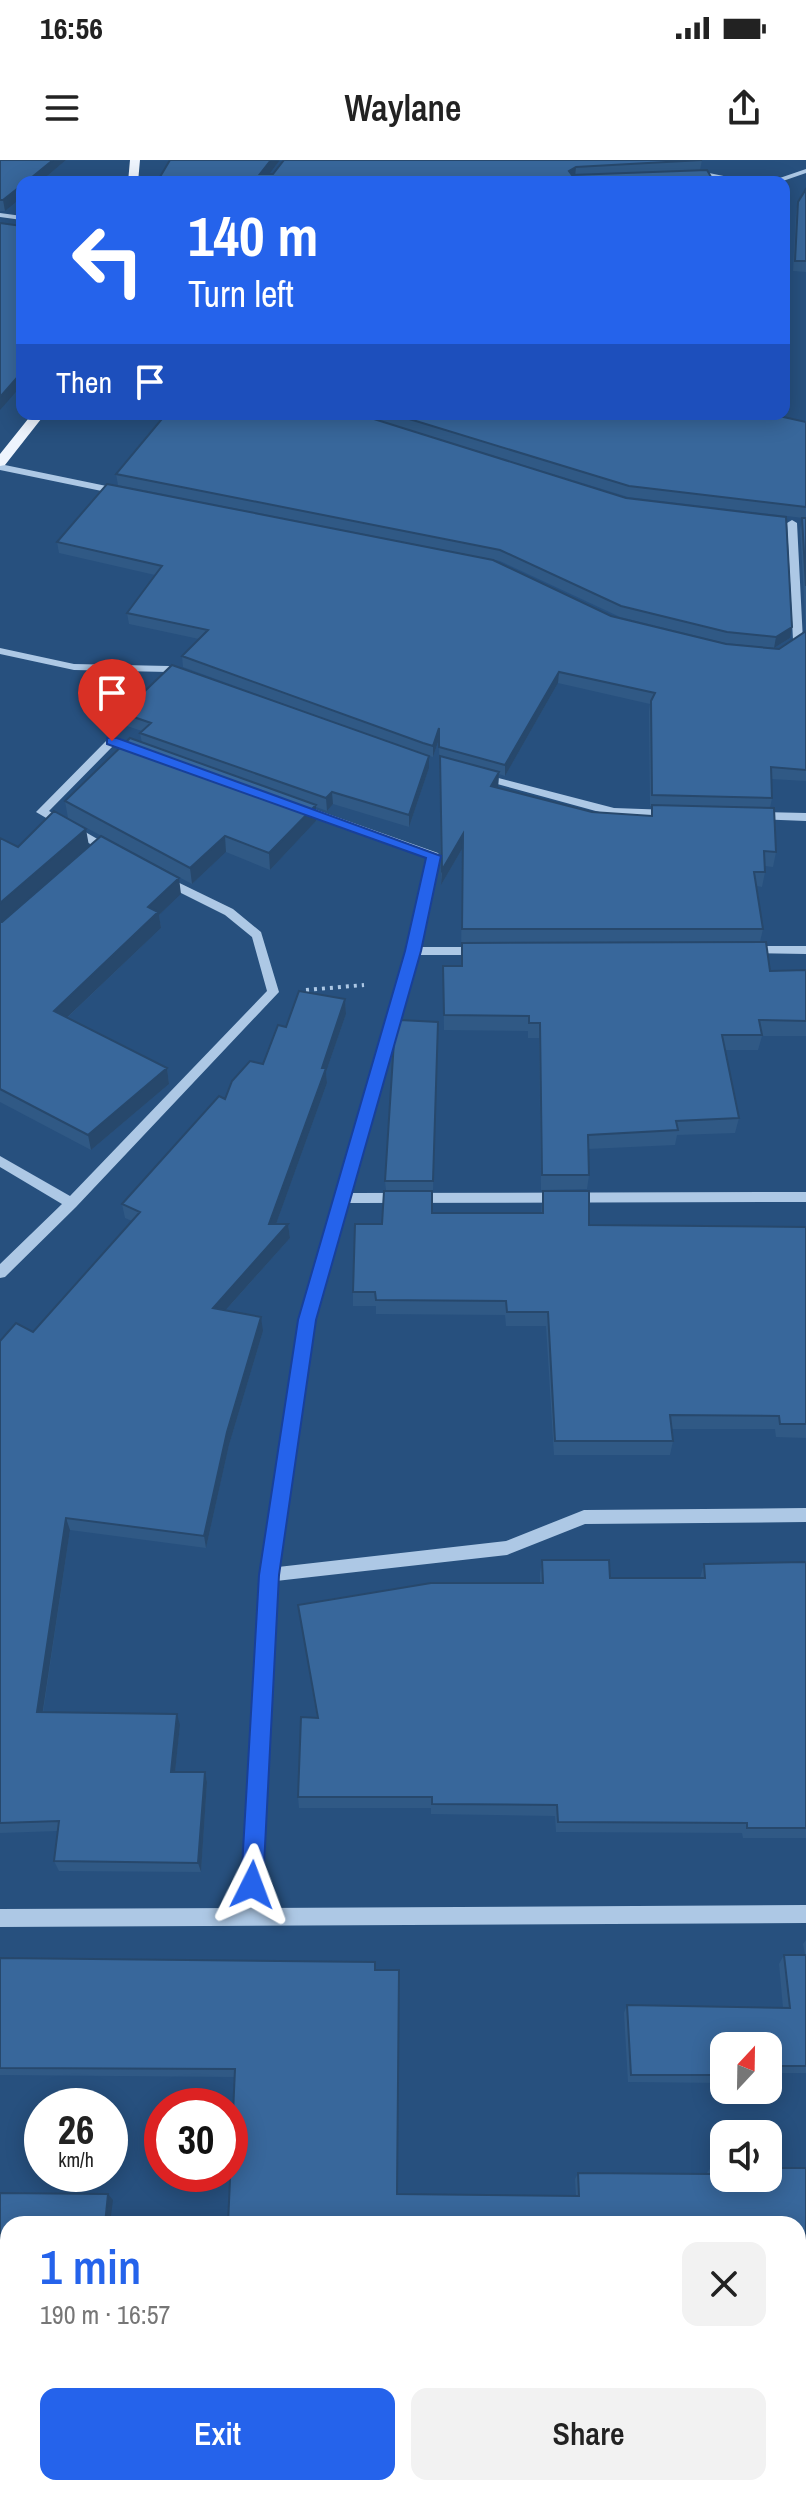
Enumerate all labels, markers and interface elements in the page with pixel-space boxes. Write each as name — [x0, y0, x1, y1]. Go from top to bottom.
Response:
text: 16:56 — [40, 8, 103, 48]
text: Waylane — [344, 84, 462, 132]
icon: menu — [40, 86, 84, 130]
icon: share — [722, 86, 766, 130]
text: 140 m — [188, 198, 318, 273]
icon: left — [56, 208, 160, 312]
text: Turn left — [188, 270, 294, 318]
icon: arrive — [128, 360, 172, 404]
text: Then — [56, 362, 112, 402]
pin — [78, 659, 146, 741]
icon: arrive — [90, 671, 134, 715]
position arrow — [210, 1843, 294, 1927]
north arrow — [710, 2032, 782, 2104]
map controls — [710, 2032, 782, 2192]
speed limit sign: 30 — [144, 2088, 248, 2192]
text: 26 — [58, 2103, 94, 2156]
button: sound — [710, 2120, 782, 2192]
text: km/h — [58, 2146, 94, 2173]
text: 1 min — [40, 2234, 141, 2299]
button: close — [682, 2242, 766, 2326]
text: 190 m · 16:57 — [40, 2297, 170, 2332]
button: Exit — [40, 2388, 395, 2480]
button: Share — [411, 2388, 766, 2480]

